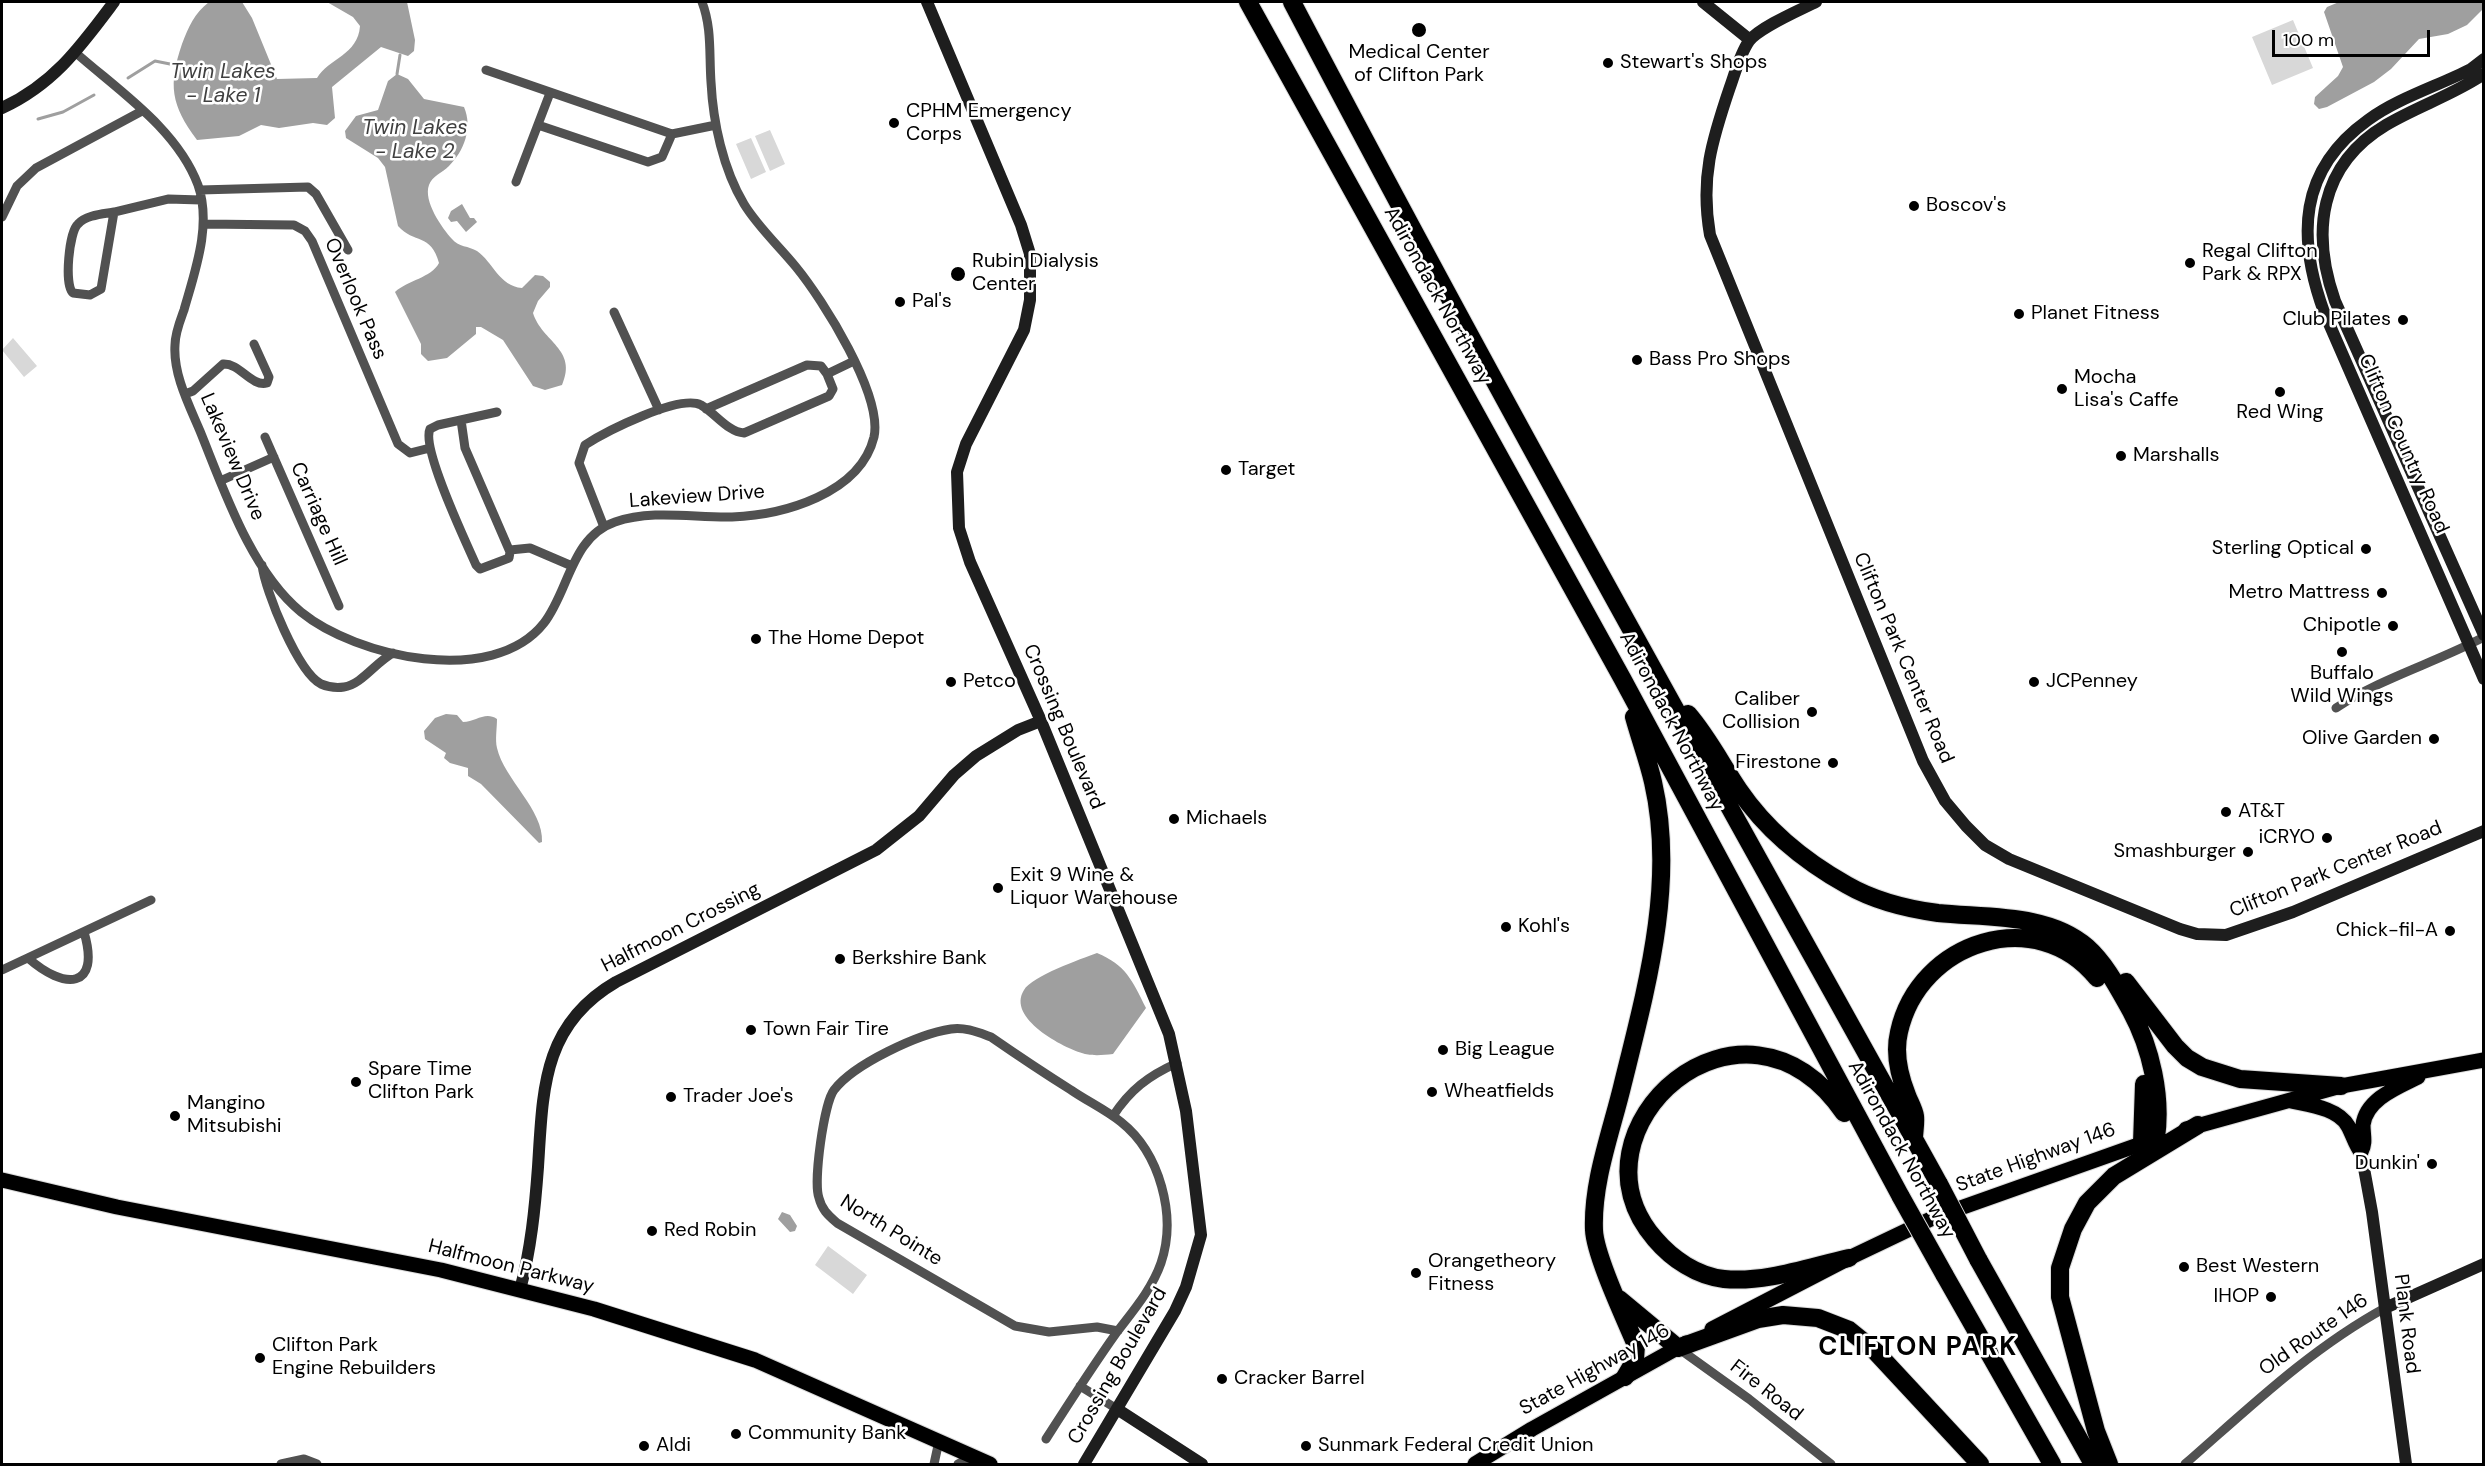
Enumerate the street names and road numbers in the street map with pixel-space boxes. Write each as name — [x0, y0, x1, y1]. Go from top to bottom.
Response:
street label: Adirondack Northway — [1378, 203, 1496, 389]
street label: Overlook Pass — [319, 234, 391, 364]
street label: Clifton Country Road — [2353, 351, 2453, 537]
street label: Lakeview Drive — [194, 390, 270, 524]
street label: Carriage Hill — [285, 459, 351, 569]
street label: Lakeview Drive — [628, 480, 766, 514]
street label: Clifton Park Center Road — [1848, 549, 1958, 767]
street label: Adirondack Northway — [1614, 628, 1728, 816]
street label: Crossing Boulevard — [1017, 641, 1109, 813]
street label: Clifton Park Center Road — [2226, 816, 2446, 924]
street label: Halfmoon Crossing — [598, 878, 764, 978]
street label: Adirondack Northway — [1842, 1057, 1960, 1243]
street label: State Highway 146 — [1953, 1118, 2119, 1198]
street label: North Pointe — [836, 1190, 946, 1272]
street label: Halfmoon Parkway — [426, 1235, 596, 1299]
street label: Plank Road — [2388, 1273, 2424, 1375]
street label: Crossing Boulevard — [1063, 1283, 1173, 1449]
street label: Old Route 146 — [2255, 1289, 2373, 1381]
street label: State Highway 146 — [1516, 1319, 1674, 1421]
street label: Fire Road — [1725, 1355, 1807, 1427]

